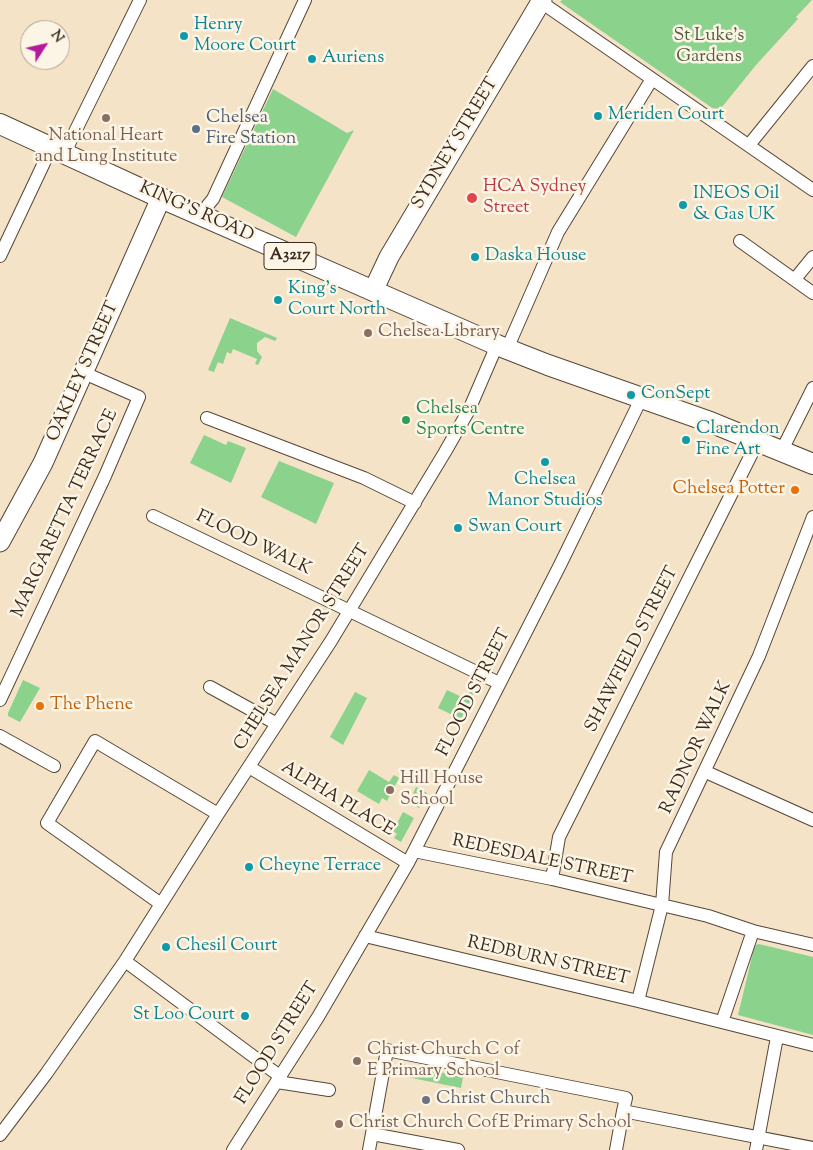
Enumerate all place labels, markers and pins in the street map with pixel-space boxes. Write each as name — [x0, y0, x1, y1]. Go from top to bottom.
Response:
place label: Henry Moore Court — [194, 15, 296, 58]
marker: Henry Moore Court — [178, 30, 190, 42]
place label: Auriens — [322, 48, 384, 70]
marker: Auriens — [306, 53, 318, 65]
place label: Meriden Court — [608, 105, 724, 127]
place label: Chelsea Fire Station — [206, 108, 296, 150]
marker: Meriden Court — [592, 110, 604, 122]
marker: National Heart and Lung Institute — [100, 112, 112, 124]
marker: Chelsea Fire Station — [190, 123, 202, 135]
place label: National Heart and Lung Institute — [35, 126, 177, 168]
place label: HCA Sydney Street — [483, 177, 586, 220]
place label: INEOS Oil & Gas UK — [693, 184, 780, 226]
marker: HCA Sydney Street — [465, 191, 479, 205]
marker: INEOS Oil & Gas UK — [677, 199, 689, 211]
place label: Daska House — [485, 246, 586, 268]
marker: Daska House — [469, 251, 481, 263]
place label: King's Court North — [288, 279, 386, 322]
marker: King's Court North — [272, 294, 284, 306]
place label: Chelsea Library — [378, 322, 500, 344]
marker: Chelsea Library — [362, 327, 374, 339]
place label: ConSept — [641, 384, 710, 406]
marker: ConSept — [625, 389, 637, 401]
place label: Chelsea Sports Centre — [416, 399, 525, 442]
marker: Chelsea Sports Centre — [400, 414, 412, 426]
place label: Clarendon Fine Art — [696, 419, 780, 462]
marker: Clarendon Fine Art — [680, 434, 692, 446]
marker: Chelsea Manor Studios — [539, 456, 551, 468]
place label: Chelsea Manor Studios — [487, 470, 603, 512]
place label: Chelsea Potter — [673, 479, 785, 501]
marker: Chelsea Potter — [789, 484, 801, 496]
place label: Swan Court — [468, 517, 562, 539]
marker: Swan Court — [452, 522, 464, 534]
place label: The Phene — [50, 695, 133, 717]
marker: The Phene — [34, 700, 46, 712]
place label: Hill House School — [400, 769, 483, 812]
marker: Hill House School — [384, 784, 396, 796]
place label: Cheyne Terrace — [259, 856, 381, 878]
marker: Cheyne Terrace — [243, 861, 255, 873]
place label: Chesil Court — [176, 936, 277, 958]
marker: Chesil Court — [160, 941, 172, 953]
place label: St Loo Court — [133, 1005, 235, 1027]
marker: St Loo Court — [239, 1010, 251, 1022]
place label: Christ Church C of E Primary School — [367, 1040, 520, 1082]
marker: Christ Church C of E Primary School — [351, 1055, 363, 1067]
place label: Christ Church — [436, 1089, 550, 1111]
marker: Christ Church — [420, 1094, 432, 1106]
place label: Christ Church CofE Primary School — [349, 1113, 631, 1135]
marker: Christ Church CofE Primary School — [333, 1118, 345, 1130]

